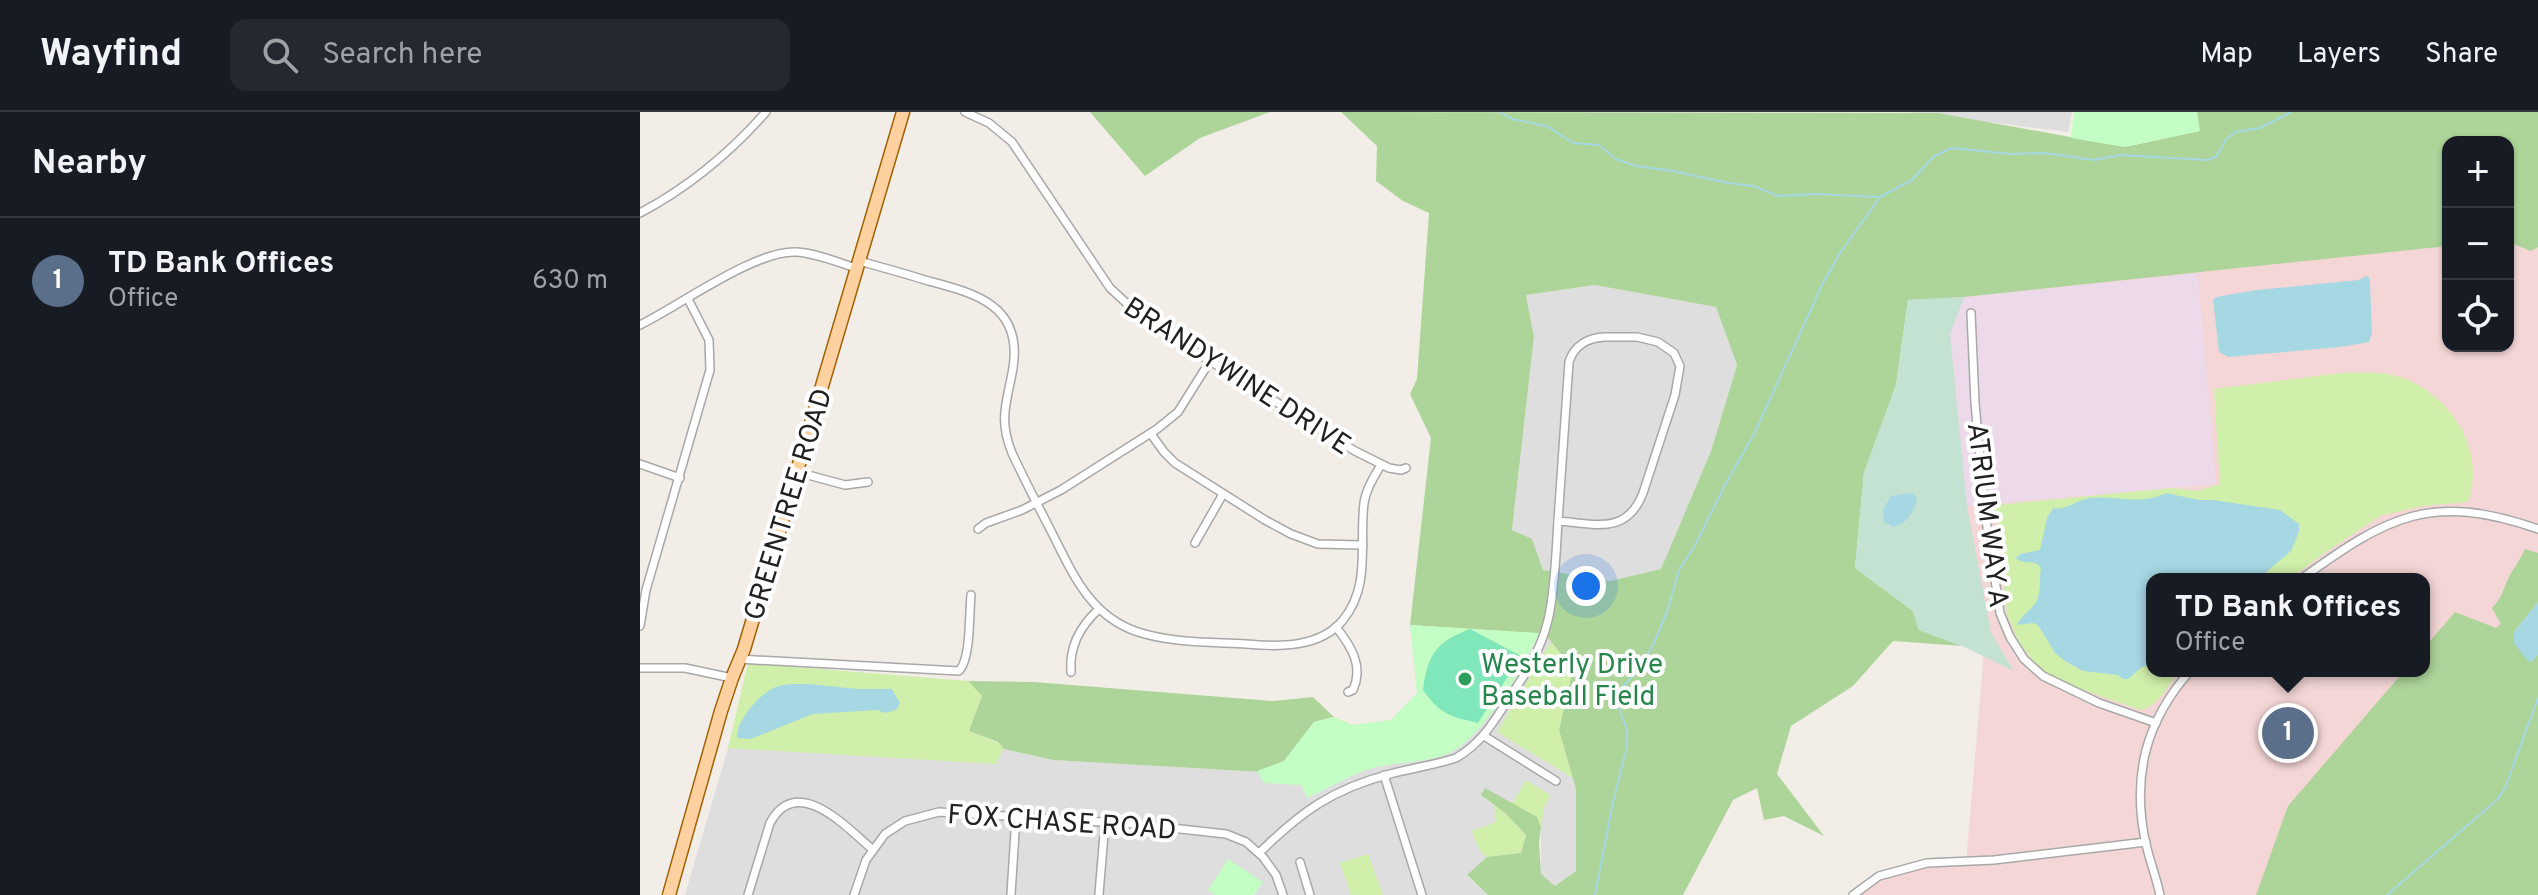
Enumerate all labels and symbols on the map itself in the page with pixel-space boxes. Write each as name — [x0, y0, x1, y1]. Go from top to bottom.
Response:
street label: BRANDYWINE DRIVE — [1116, 291, 1357, 465]
street label: GREENTREE ROAD — [737, 384, 842, 625]
street label: ATRIUM WAY A — [1957, 421, 2015, 610]
your location — [1566, 566, 1606, 606]
place label: Westerly Drive Baseball Field — [1481, 648, 1663, 716]
marker: Westerly Drive Baseball Field — [1456, 670, 1474, 688]
pin: 1 — [2262, 703, 2314, 763]
street label: FOX CHASE ROAD — [946, 798, 1178, 850]

